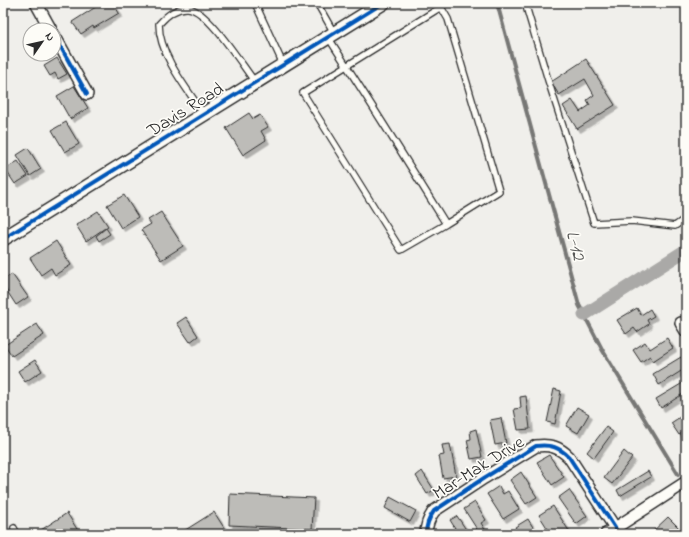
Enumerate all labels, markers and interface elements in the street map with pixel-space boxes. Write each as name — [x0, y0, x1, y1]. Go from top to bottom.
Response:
north arrow — [22, 22, 62, 62]
text: N — [41, 29, 58, 45]
street label: Davis Road — [142, 77, 229, 145]
water label: L-12 — [558, 228, 592, 265]
street label: Mar-Mak Drive — [428, 430, 531, 507]

